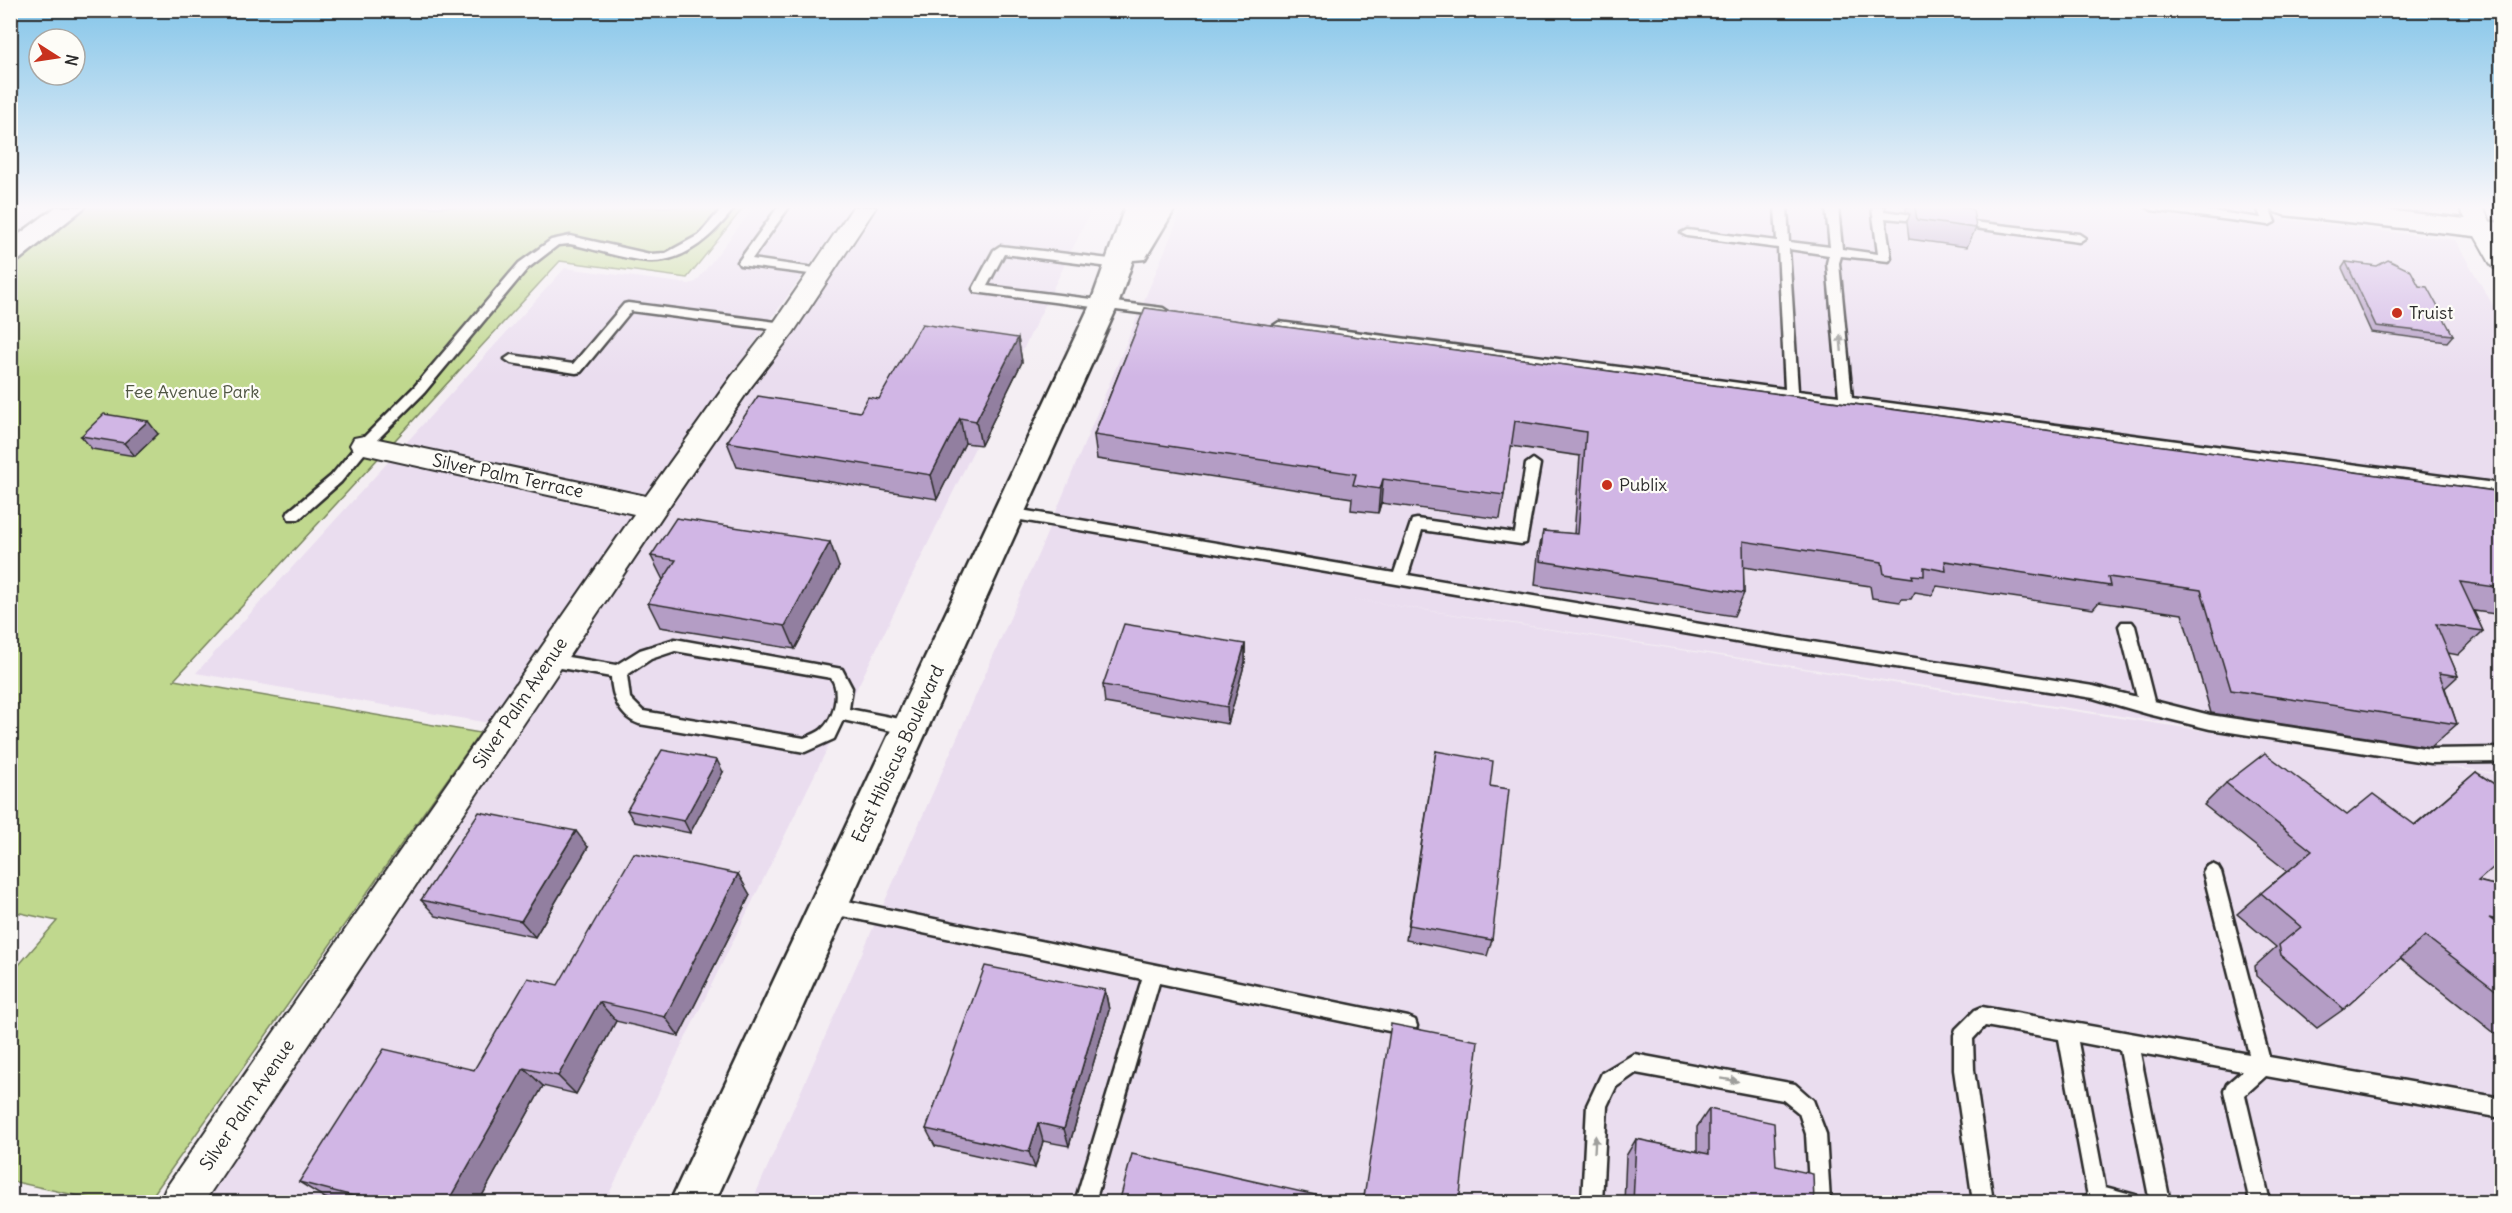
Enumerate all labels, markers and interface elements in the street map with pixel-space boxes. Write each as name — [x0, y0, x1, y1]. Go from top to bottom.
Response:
north arrow — [27, 27, 87, 87]
text: N — [61, 53, 83, 68]
place label: Truist — [2409, 301, 2453, 324]
marker: Truist — [2390, 306, 2404, 320]
one-way arrow — [1836, 334, 1846, 353]
park label: Fee Avenue Park — [125, 380, 259, 403]
street label: Silver Palm Terrace — [430, 448, 586, 503]
place label: Publix — [1619, 473, 1667, 496]
marker: Publix — [1600, 478, 1614, 492]
street label: Silver Palm Avenue — [467, 633, 572, 773]
street label: East Hibiscus Boulevard — [846, 661, 949, 846]
street label: Silver Palm Avenue — [194, 1035, 299, 1175]
one-way arrow — [1721, 1076, 1740, 1085]
one-way arrow — [1591, 1135, 1600, 1154]

